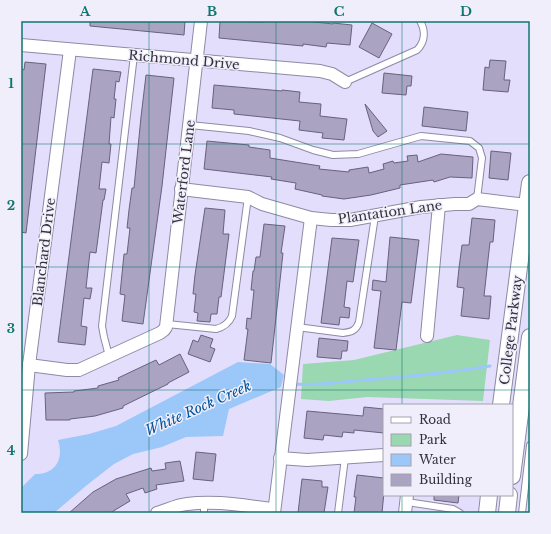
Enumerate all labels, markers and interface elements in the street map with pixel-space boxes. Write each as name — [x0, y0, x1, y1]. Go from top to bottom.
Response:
text: A — [79, 3, 91, 20]
text: B — [207, 3, 217, 20]
text: C — [334, 3, 345, 20]
text: D — [460, 3, 472, 20]
street label: Richmond Drive — [128, 47, 240, 73]
text: 1 — [8, 75, 14, 92]
street label: Waterford Lane — [169, 119, 199, 226]
street label: Plantation Lane — [337, 196, 443, 228]
text: 2 — [7, 197, 15, 214]
street label: Blanchard Drive — [29, 197, 59, 307]
street label: College Parkway — [496, 274, 526, 386]
text: 3 — [7, 320, 15, 337]
water label: White Rock Creek — [142, 377, 254, 439]
legend — [383, 404, 513, 496]
text: Road — [419, 412, 451, 427]
text: Park — [419, 432, 447, 447]
text: 4 — [7, 442, 16, 459]
text: Water — [418, 452, 456, 467]
text: Building — [419, 472, 473, 487]

